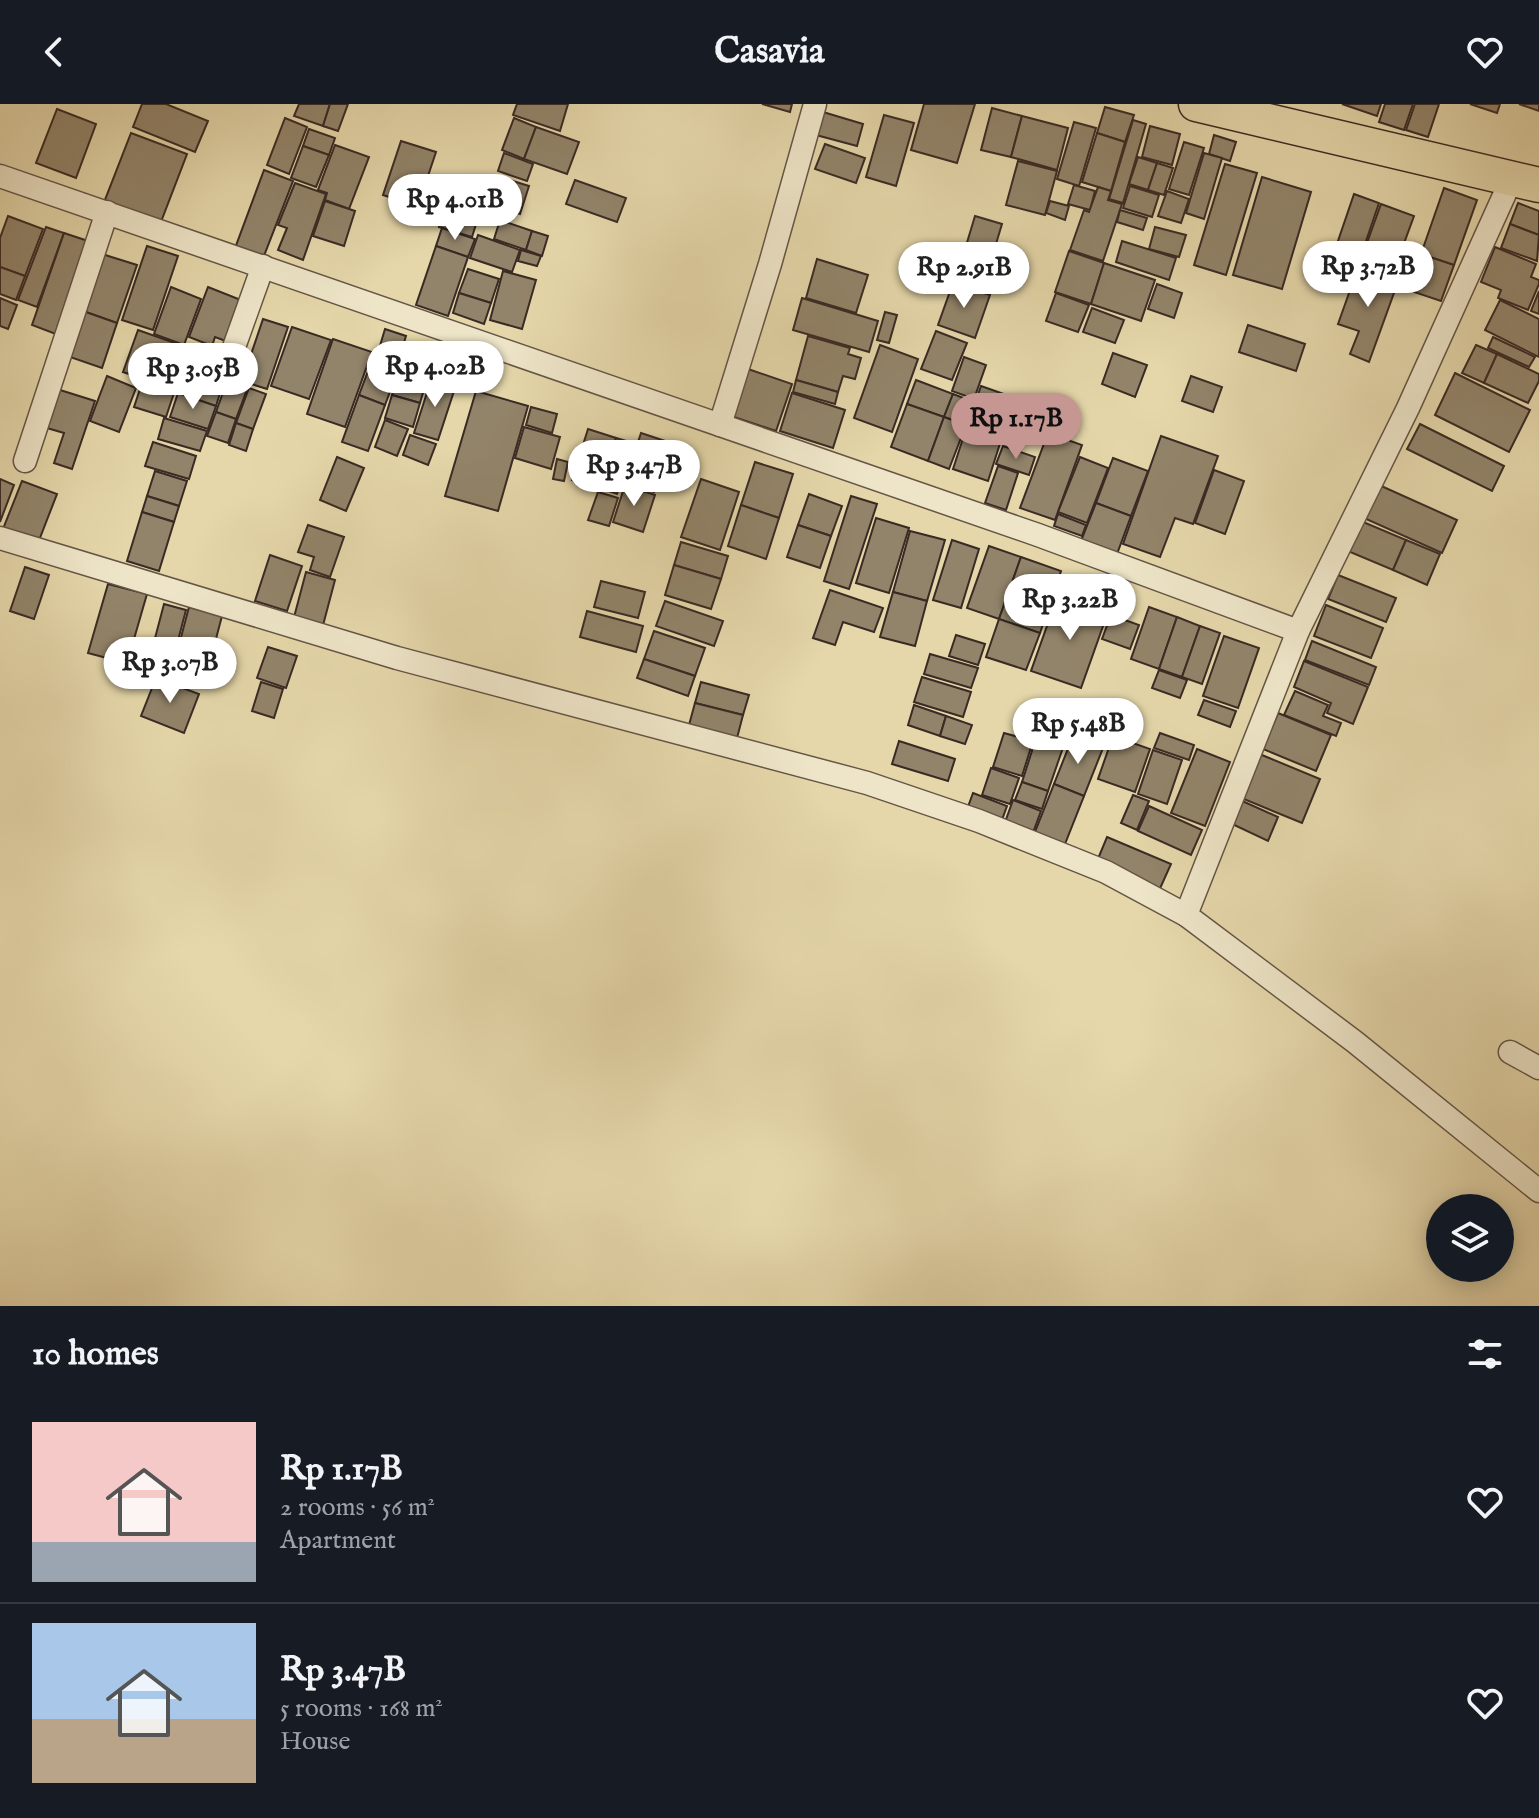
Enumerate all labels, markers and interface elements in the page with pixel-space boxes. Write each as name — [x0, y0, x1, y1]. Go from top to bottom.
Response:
text: Casavia — [714, 29, 825, 75]
icon: back — [32, 30, 76, 74]
icon: heart — [1463, 30, 1507, 74]
pin: Rp 4.01B — [372, 174, 538, 242]
text: Rp 4.01B — [406, 183, 504, 216]
pin: Rp 3.72B — [1285, 241, 1451, 309]
pin: Rp 2.91B — [881, 242, 1047, 310]
text: Rp 3.72B — [1321, 250, 1415, 283]
text: Rp 2.91B — [916, 251, 1012, 284]
pin: Rp 4.02B — [352, 341, 518, 409]
pin: Rp 3.05B — [110, 343, 276, 411]
text: Rp 4.02B — [385, 350, 485, 383]
text: Rp 3.05B — [146, 352, 240, 385]
pin: Rp 1.17B — [933, 393, 1099, 461]
text: Rp 1.17B — [969, 402, 1063, 435]
pin: Rp 3.47B — [551, 440, 717, 508]
text: Rp 3.47B — [586, 449, 682, 482]
pin: Rp 3.22B — [987, 574, 1153, 642]
text: Rp 3.22B — [1022, 583, 1118, 616]
pin: Rp 3.07B — [87, 637, 253, 705]
text: Rp 3.07B — [122, 646, 218, 679]
pin: Rp 5.48B — [995, 698, 1161, 766]
text: Rp 5.48B — [1031, 707, 1125, 740]
map controls — [1426, 1194, 1514, 1282]
button: layers — [1426, 1194, 1514, 1282]
icon: filters — [1463, 1332, 1507, 1376]
text: 10 homes — [32, 1333, 159, 1376]
text: Rp 1.17B — [280, 1448, 403, 1491]
icon: home — [96, 1454, 192, 1550]
icon: heart — [1463, 1480, 1507, 1524]
text: 2 rooms · 56 m² — [280, 1491, 435, 1524]
text: Apartment — [280, 1524, 396, 1557]
text: Rp 3.47B — [280, 1649, 406, 1692]
icon: home — [96, 1655, 192, 1751]
icon: heart — [1463, 1681, 1507, 1725]
text: 5 rooms · 168 m² — [280, 1692, 443, 1725]
text: House — [280, 1725, 350, 1758]

